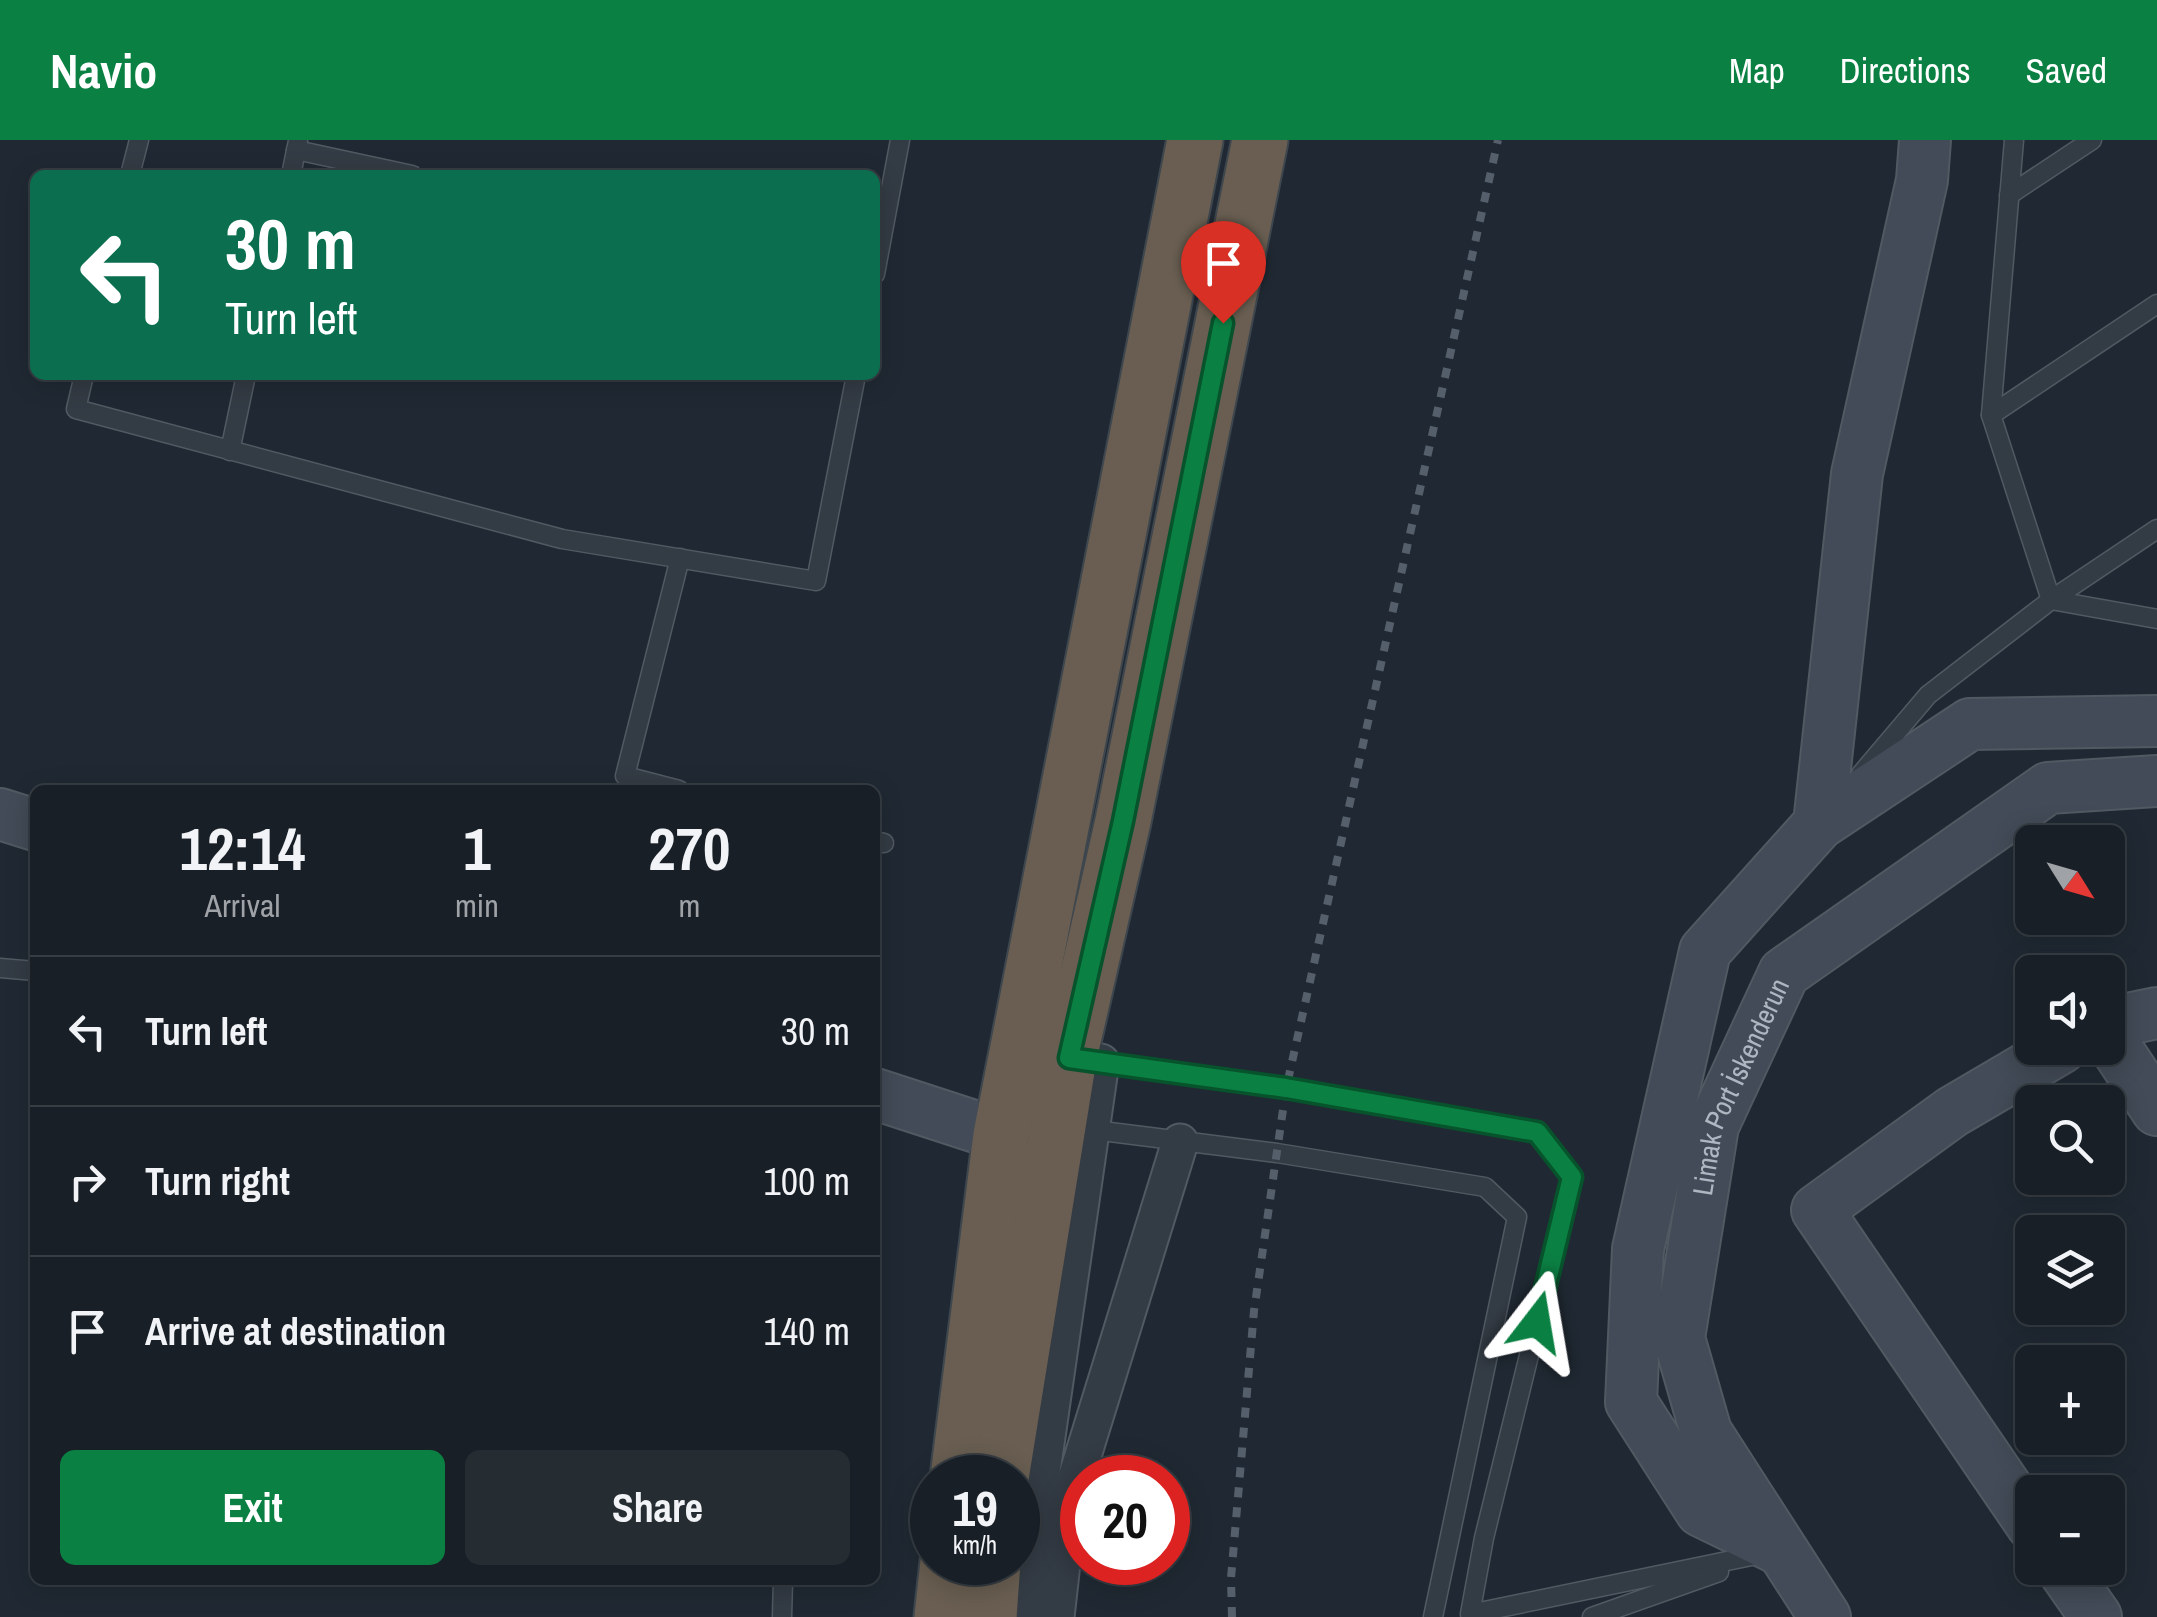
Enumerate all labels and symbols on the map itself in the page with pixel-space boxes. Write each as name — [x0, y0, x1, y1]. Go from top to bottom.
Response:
pin — [1181, 221, 1266, 324]
north arrow — [2015, 825, 2125, 935]
street label: Limak Port İskenderun — [1683, 972, 1798, 1198]
position arrow — [1485, 1270, 1589, 1374]
speed limit sign: 20 — [1060, 1455, 1190, 1585]

